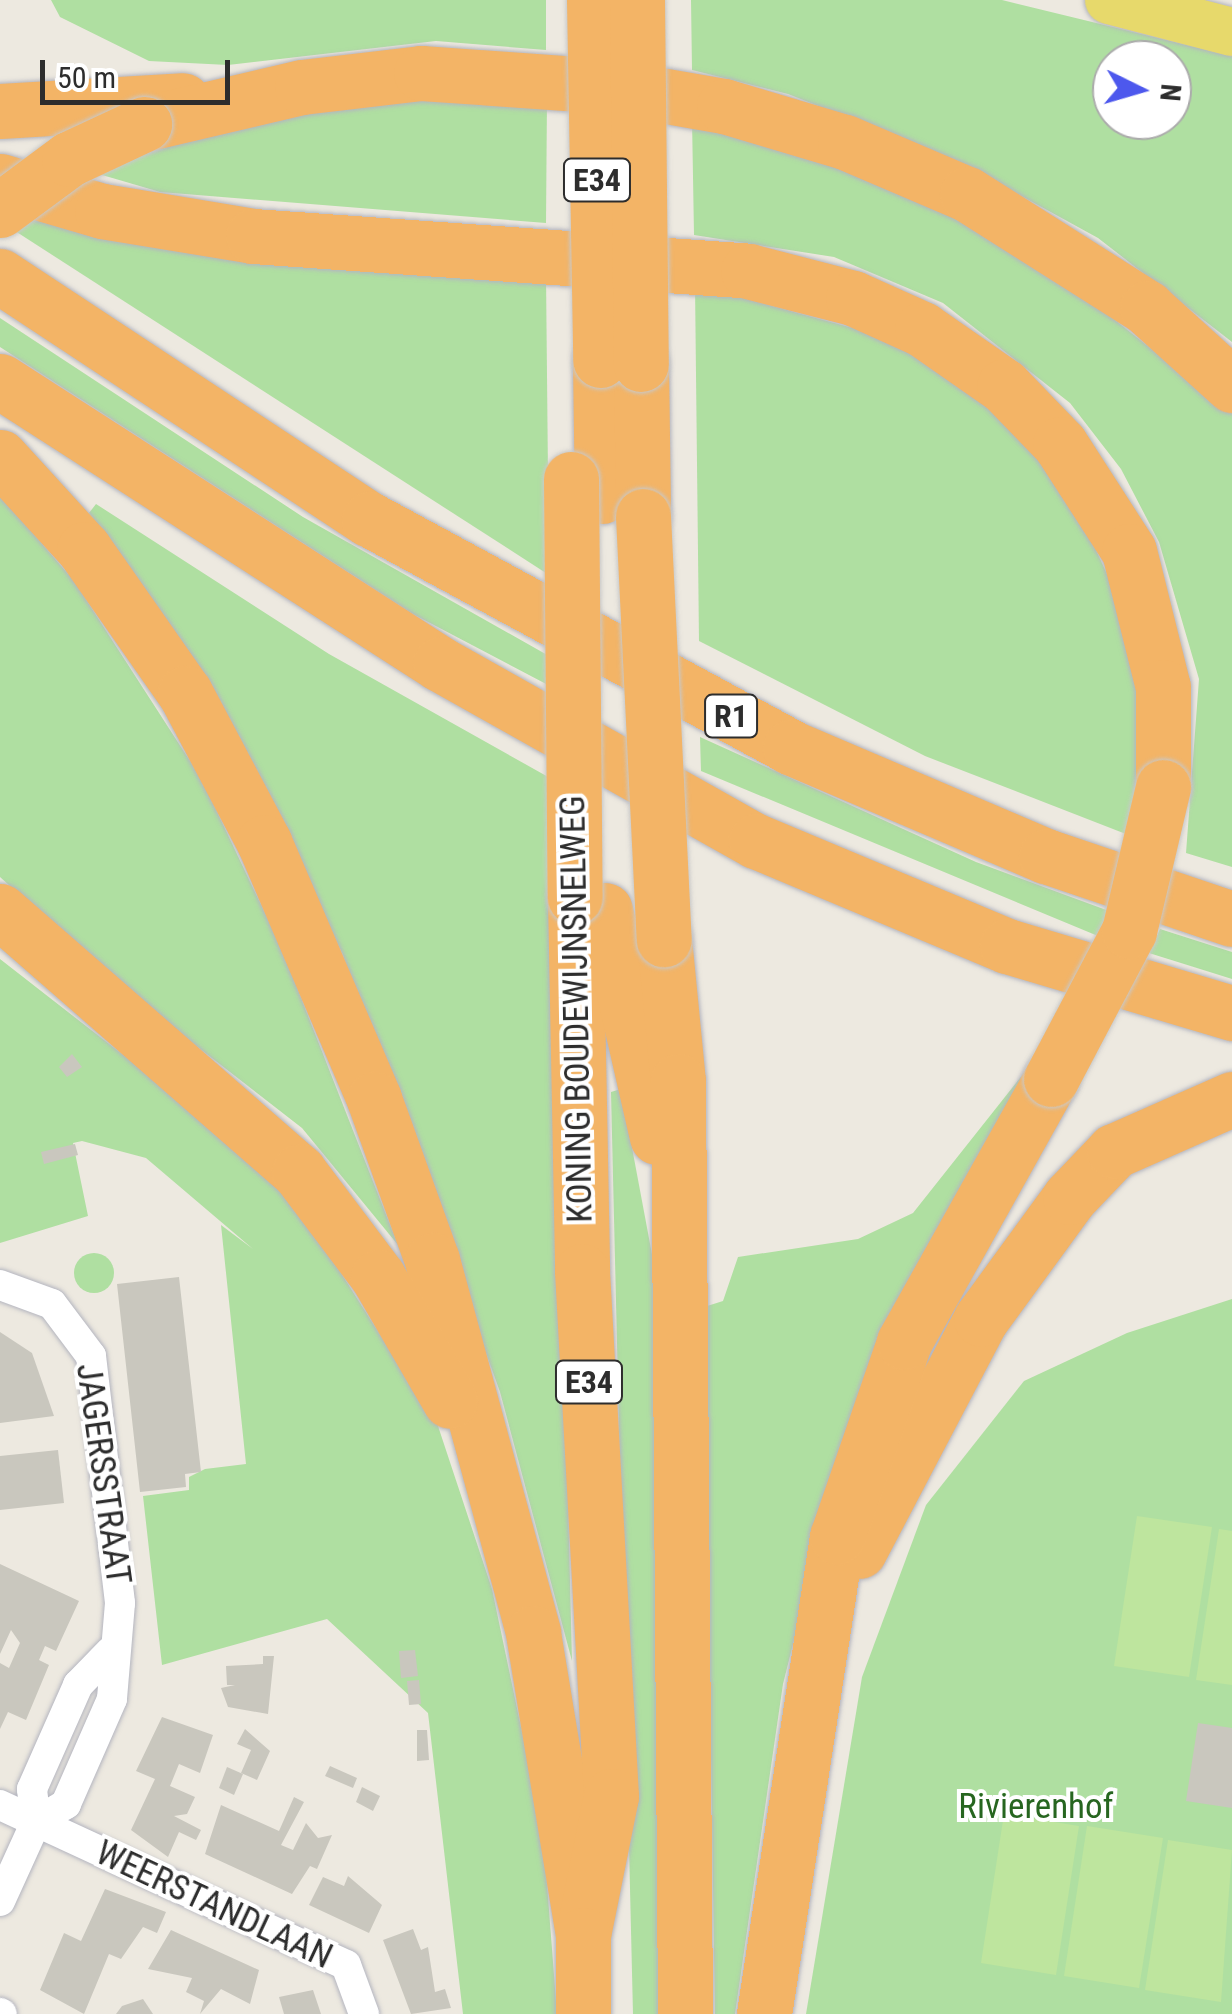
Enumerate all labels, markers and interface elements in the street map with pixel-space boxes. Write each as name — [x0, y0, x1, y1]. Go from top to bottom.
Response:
scale bar — [45, 40, 235, 102]
north arrow — [1092, 40, 1192, 140]
text: 50 m — [57, 60, 116, 95]
text: N — [1153, 83, 1188, 102]
road number: E34 — [562, 153, 632, 207]
road number: R1 — [704, 689, 758, 743]
street label: KONING BOUDEWIJNSNELWEG — [552, 795, 602, 1223]
road number: E34 — [554, 1355, 624, 1409]
street label: JAGERSSTRAAT — [67, 1361, 139, 1587]
park label: Rivierenhof — [958, 1786, 1114, 1828]
street label: WEERSTANDLAAN — [89, 1832, 339, 1978]

